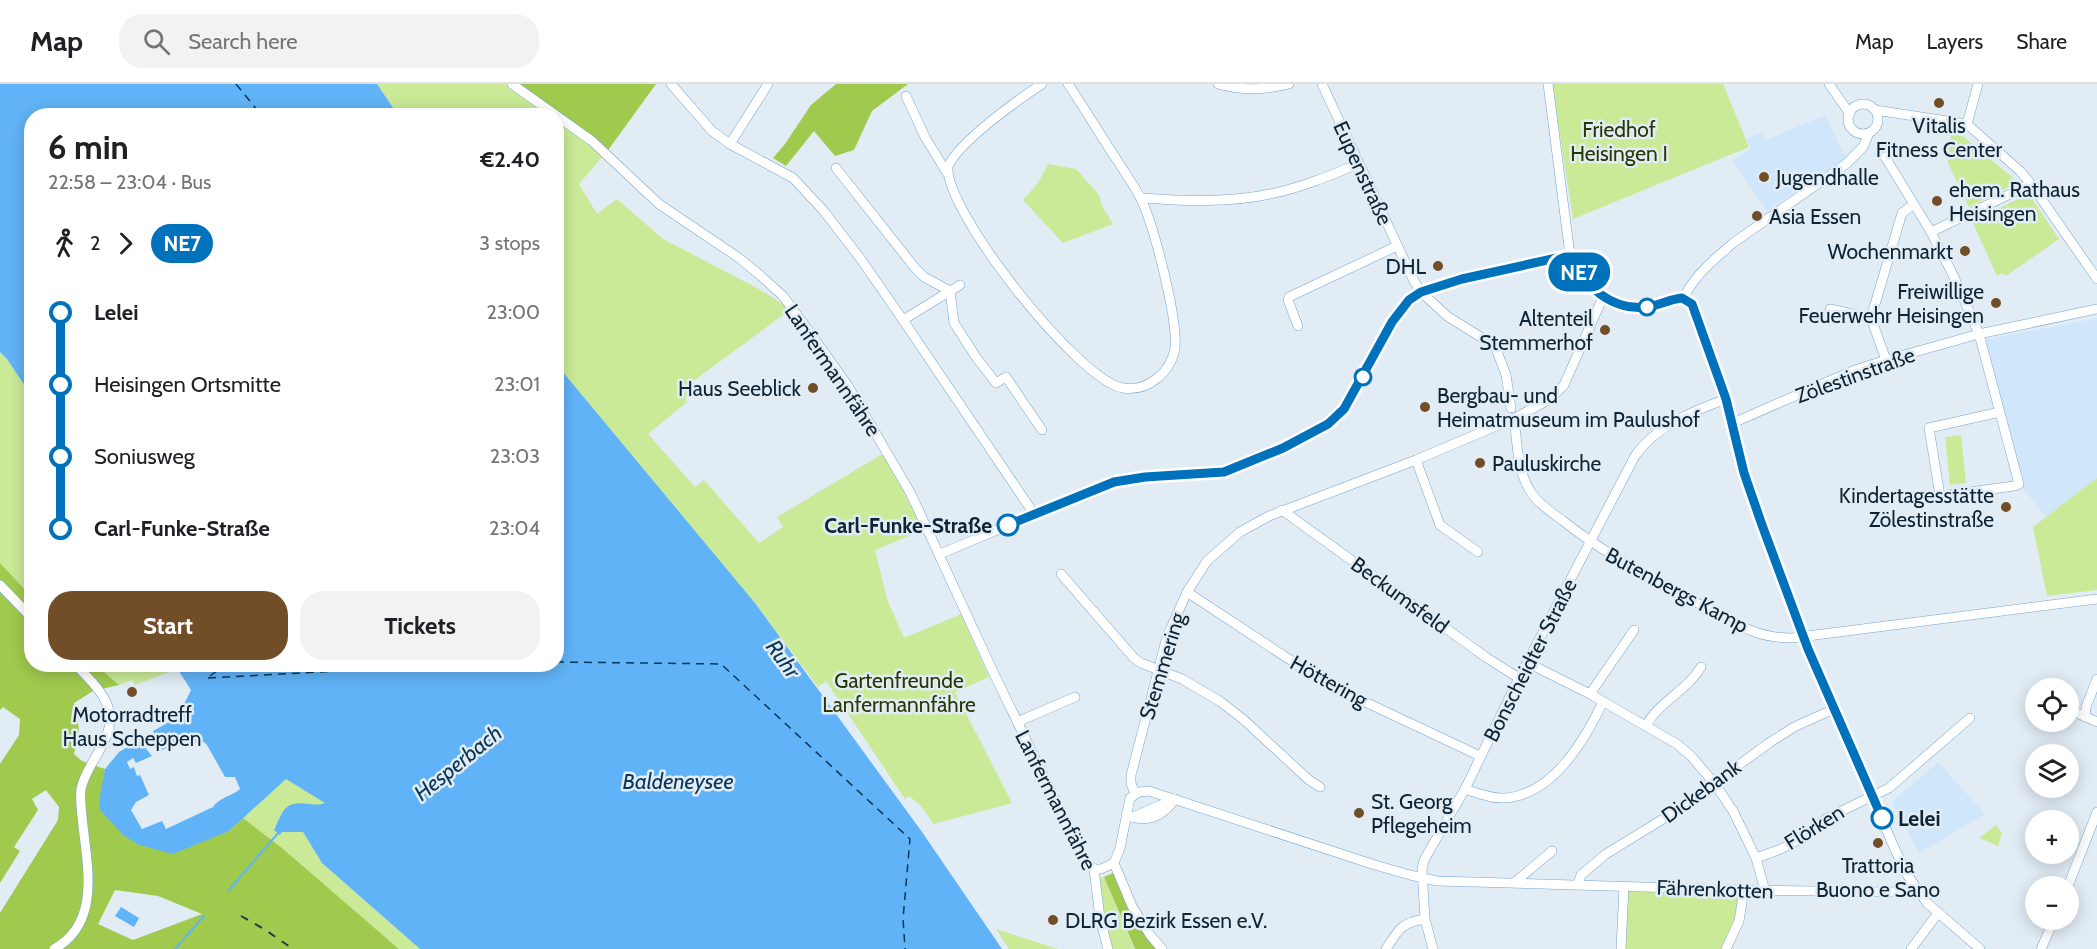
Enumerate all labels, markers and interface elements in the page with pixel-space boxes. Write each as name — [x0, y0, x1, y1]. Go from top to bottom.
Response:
search box — [119, 14, 539, 68]
text: Map — [30, 24, 83, 58]
icon: search — [140, 25, 173, 58]
text: Search here — [188, 28, 297, 55]
text: Map — [1855, 29, 1894, 54]
text: Layers — [1927, 29, 1983, 54]
text: Share — [2016, 29, 2067, 54]
marker: Vitalis Fitness Center — [1932, 96, 1946, 110]
place label: Vitalis Fitness Center — [1876, 113, 2003, 162]
street label: Eupenstraße — [1328, 117, 1398, 229]
park label: Friedhof Heisingen I — [1570, 117, 1668, 166]
text: 6 min — [48, 127, 129, 167]
text: €2.40 — [480, 146, 540, 173]
place label: Jugendhalle — [1775, 165, 1879, 190]
text: 22:58 – 23:04 · Bus — [48, 170, 211, 194]
marker: Jugendhalle — [1757, 170, 1771, 184]
place label: ehem. Rathaus Heisingen — [1949, 177, 2080, 226]
marker: ehem. Rathaus Heisingen — [1930, 194, 1944, 208]
place label: Asia Essen — [1769, 204, 1861, 229]
marker: Asia Essen — [1750, 209, 1764, 223]
icon: walk — [48, 227, 81, 260]
icon: forward — [109, 227, 142, 260]
text: 2 — [90, 231, 100, 255]
text: NE7 — [163, 231, 201, 256]
text: 3 stops — [479, 231, 540, 255]
place label: Wochenmarkt — [1827, 239, 1953, 264]
marker: Wochenmarkt — [1958, 244, 1972, 258]
line badge: NE7 — [1544, 252, 1614, 291]
place label: DHL — [1385, 254, 1426, 279]
marker: DHL — [1431, 259, 1445, 273]
text: NE7 — [1560, 260, 1598, 285]
place label: Freiwillige Feuerwehr Heisingen — [1799, 279, 1984, 328]
marker: Freiwillige Feuerwehr Heisingen — [1989, 296, 2003, 310]
unlabelled marker — [1638, 298, 1656, 316]
text: Lelei — [94, 299, 138, 326]
street label: Lanfermannfähre — [780, 299, 886, 441]
text: 23:00 — [487, 300, 540, 324]
place label: Altenteil Stemmerhof — [1479, 306, 1593, 355]
marker: Altenteil Stemmerhof — [1598, 323, 1612, 337]
street label: Zölestinstraße — [1792, 342, 1918, 408]
unlabelled marker — [1354, 368, 1372, 386]
text: Heisingen Ortsmitte — [94, 371, 281, 398]
text: 23:01 — [494, 372, 540, 396]
place label: Haus Seeblick — [678, 376, 802, 401]
marker: Haus Seeblick — [806, 381, 820, 395]
place label: Bergbau- und Heimatmuseum im Paulushof — [1437, 383, 1700, 432]
marker: Bergbau- und Heimatmuseum im Paulushof — [1418, 400, 1432, 414]
text: Soniusweg — [94, 443, 195, 470]
text: 23:03 — [490, 444, 540, 468]
place label: Pauluskirche — [1492, 451, 1602, 476]
marker: Pauluskirche — [1473, 456, 1487, 470]
place label: Kindertagesstätte Zölestinstraße — [1839, 483, 1994, 532]
marker: Kindertagesstätte Zölestinstraße — [1999, 500, 2013, 514]
place label: Carl-Funke-Straße — [824, 513, 992, 538]
marker: Carl-Funke-Straße — [997, 514, 1019, 536]
text: Carl-Funke-Straße — [94, 515, 270, 542]
text: 23:04 — [489, 516, 540, 540]
street label: Butenbergs Kamp — [1601, 542, 1753, 638]
street label: Beckumsfeld — [1346, 551, 1454, 639]
street label: Bonscheidter Straße — [1478, 574, 1582, 746]
button: Start — [48, 591, 288, 660]
button: Tickets — [300, 591, 540, 660]
street label: Stemmering — [1134, 609, 1190, 723]
water label: Ruhr — [760, 634, 807, 684]
street label: Höttering — [1286, 650, 1372, 713]
park label: Gartenfreunde Lanfermannfähre — [822, 668, 976, 717]
map controls — [2025, 678, 2079, 930]
button: locate — [2025, 678, 2079, 732]
marker: Motorradtreff Haus Scheppen — [125, 685, 139, 699]
place label: Motorradtreff Haus Scheppen — [63, 702, 201, 751]
water label: Hesperbach — [409, 719, 507, 807]
street label: Lanfermannfähre — [1010, 726, 1102, 874]
button: layers — [2025, 744, 2079, 798]
street label: Dickebank — [1657, 754, 1746, 828]
water label: Baldeneysee — [623, 768, 733, 795]
place label: St. Georg Pflegeheim — [1371, 789, 1472, 838]
street label: Flörken — [1780, 799, 1848, 855]
marker: St. Georg Pflegeheim — [1352, 806, 1366, 820]
place label: Lelei — [1898, 806, 1940, 831]
marker: Lelei — [1871, 807, 1893, 829]
button: + — [2025, 810, 2079, 864]
marker: Trattoria Buono e Sano — [1871, 836, 1885, 850]
place label: Trattoria Buono e Sano — [1816, 853, 1940, 902]
street label: Fährenkotten — [1656, 874, 1774, 904]
button: − — [2025, 876, 2079, 930]
place label: DLRG Bezirk Essen e.V. — [1065, 908, 1267, 933]
marker: DLRG Bezirk Essen e.V. — [1046, 913, 1060, 927]

